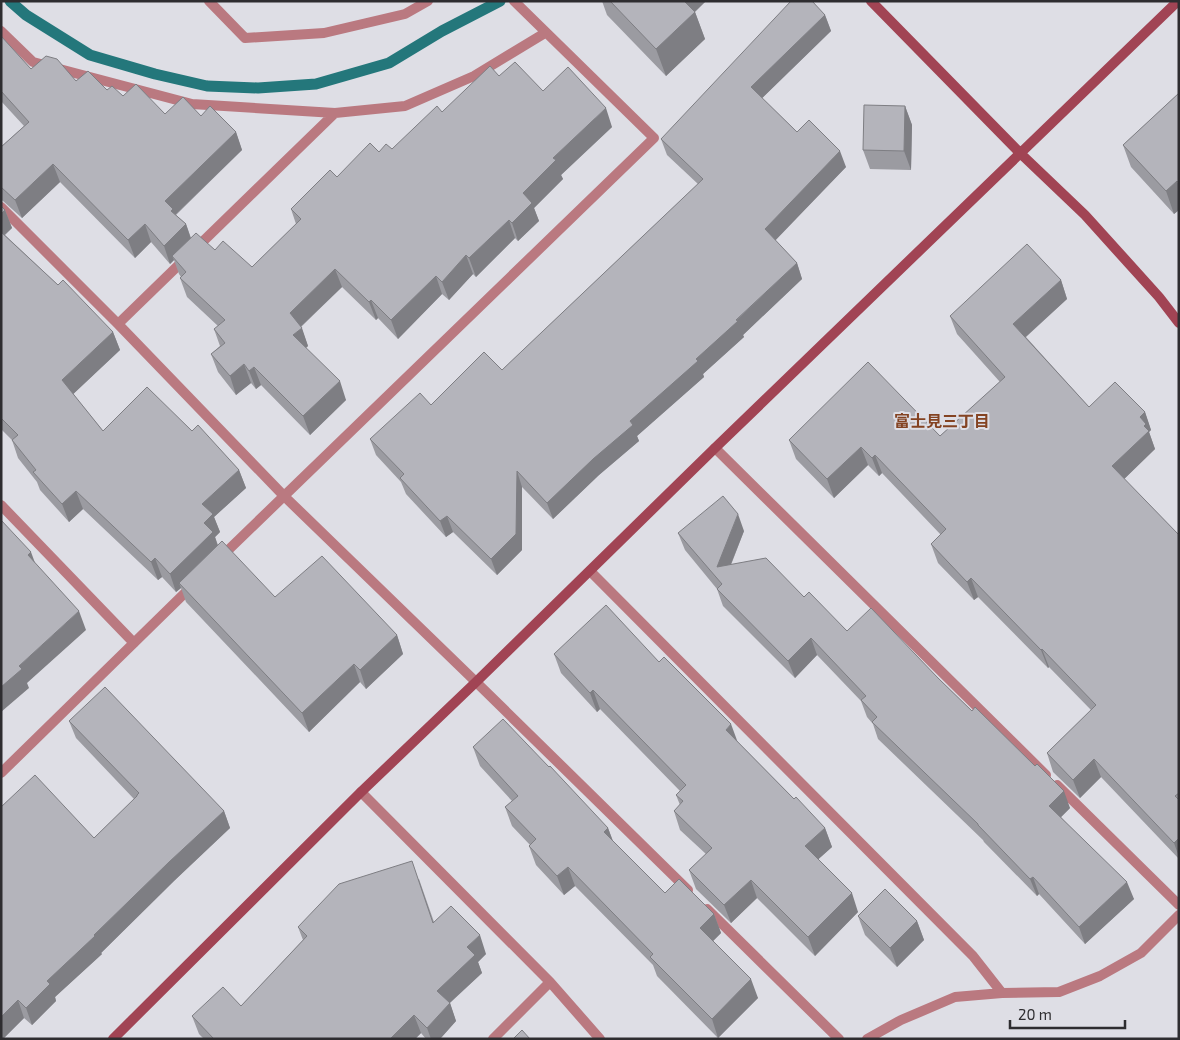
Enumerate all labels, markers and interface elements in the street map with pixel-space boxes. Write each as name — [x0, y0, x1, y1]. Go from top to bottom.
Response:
district label: 富士見三丁目 — [894, 411, 990, 430]
scale bar — [1010, 998, 1125, 1030]
text: 20 m — [1018, 1005, 1052, 1023]

